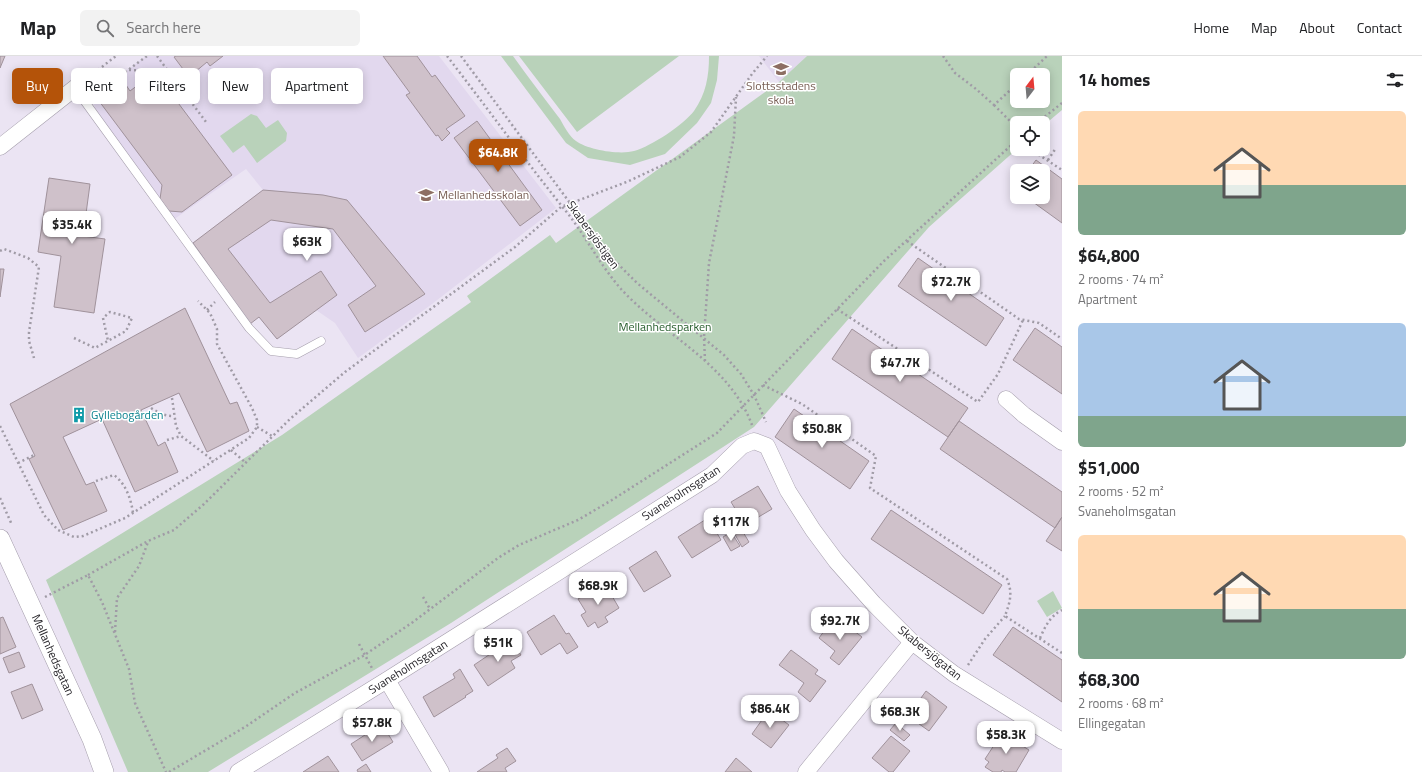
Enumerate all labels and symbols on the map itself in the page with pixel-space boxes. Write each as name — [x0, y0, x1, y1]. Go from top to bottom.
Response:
school or university icon: Slottsstadens skola — [772, 60, 790, 78]
north arrow — [1010, 68, 1050, 108]
place label: Slottsstadens skola — [746, 76, 816, 109]
pin: $64.8K — [465, 139, 531, 173]
place label: Mellanhedsskolan — [438, 185, 529, 204]
school or university icon: Mellanhedsskolan — [417, 186, 435, 204]
street label: Skabersjöstigen — [562, 197, 625, 273]
pin: $35.4K — [39, 211, 105, 245]
pin: $63K — [283, 228, 331, 262]
pin: $72.7K — [918, 268, 984, 302]
park label: Mellanhedsparken — [618, 317, 712, 336]
pin: $47.7K — [867, 349, 933, 383]
place label: Gyllebogården — [91, 405, 163, 424]
building icon: Gyllebogården — [70, 406, 88, 424]
pin: $50.8K — [789, 415, 855, 449]
street label: Svaneholmsgatan — [638, 460, 724, 525]
pin: $117K — [703, 508, 759, 542]
pin: $68.9K — [565, 572, 631, 606]
pin: $92.7K — [807, 607, 873, 641]
street label: Mellanhedsgatan — [27, 611, 80, 699]
street label: Skabersjögatan — [894, 621, 967, 685]
pin: $51K — [474, 629, 522, 663]
street label: Svaneholmsgatan — [364, 635, 451, 699]
pin: $86.4K — [737, 695, 803, 729]
pin: $68.3K — [867, 698, 933, 732]
pin: $57.8K — [339, 709, 405, 743]
pin: $58.3K — [973, 721, 1039, 755]

